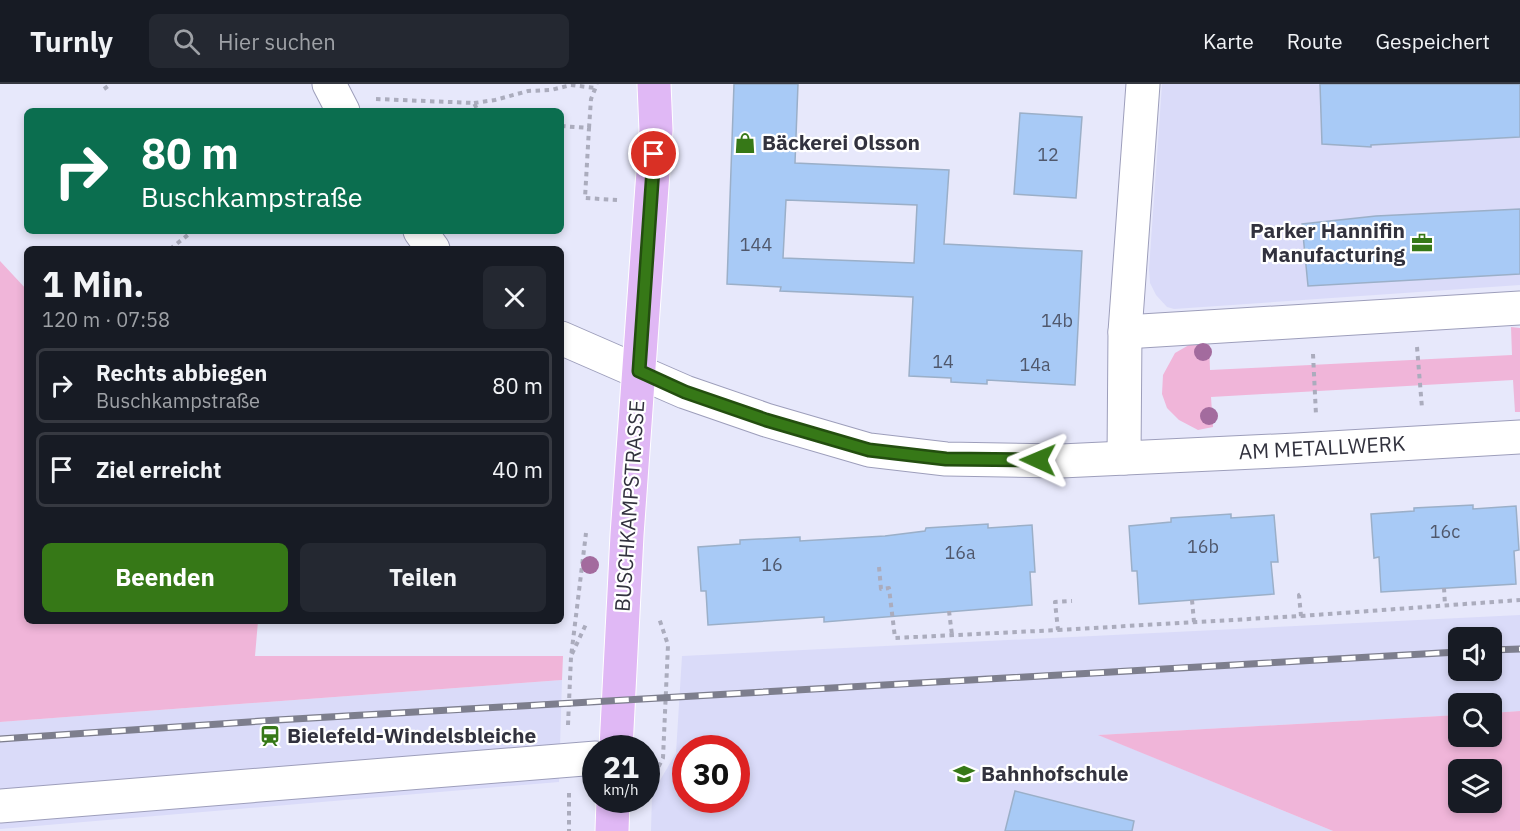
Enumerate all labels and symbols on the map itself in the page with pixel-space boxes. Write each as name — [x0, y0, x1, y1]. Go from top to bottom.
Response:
pin — [628, 128, 679, 179]
place label: Bäckerei Olsson — [762, 128, 920, 156]
shop icon: Bäckerei Olsson — [733, 131, 757, 155]
house number: 12 — [1037, 143, 1059, 166]
place label: Parker Hannifin Manufacturing — [1250, 216, 1405, 268]
office icon: Parker Hannifin Manufacturing — [1410, 231, 1434, 255]
house number: 144 — [740, 233, 772, 256]
house number: 14b — [1041, 309, 1073, 332]
house number: 14 — [932, 350, 954, 373]
house number: 14a — [1019, 353, 1051, 376]
street label: BUSCHKAMPSTRASSE — [608, 399, 650, 613]
position arrow — [1006, 428, 1070, 492]
street label: AM METALLWERK — [1238, 429, 1406, 465]
house number: 16c — [1430, 520, 1460, 543]
house number: 16b — [1187, 535, 1219, 558]
house number: 16a — [944, 541, 976, 564]
house number: 16 — [761, 553, 783, 576]
place label: Bielefeld-Windelsbleiche — [287, 721, 536, 749]
station icon: Bielefeld-Windelsbleiche — [258, 724, 282, 748]
speed limit sign: 30 — [672, 735, 750, 813]
place label: Bahnhofschule — [981, 759, 1129, 787]
school or university icon: Bahnhofschule — [952, 762, 976, 786]

